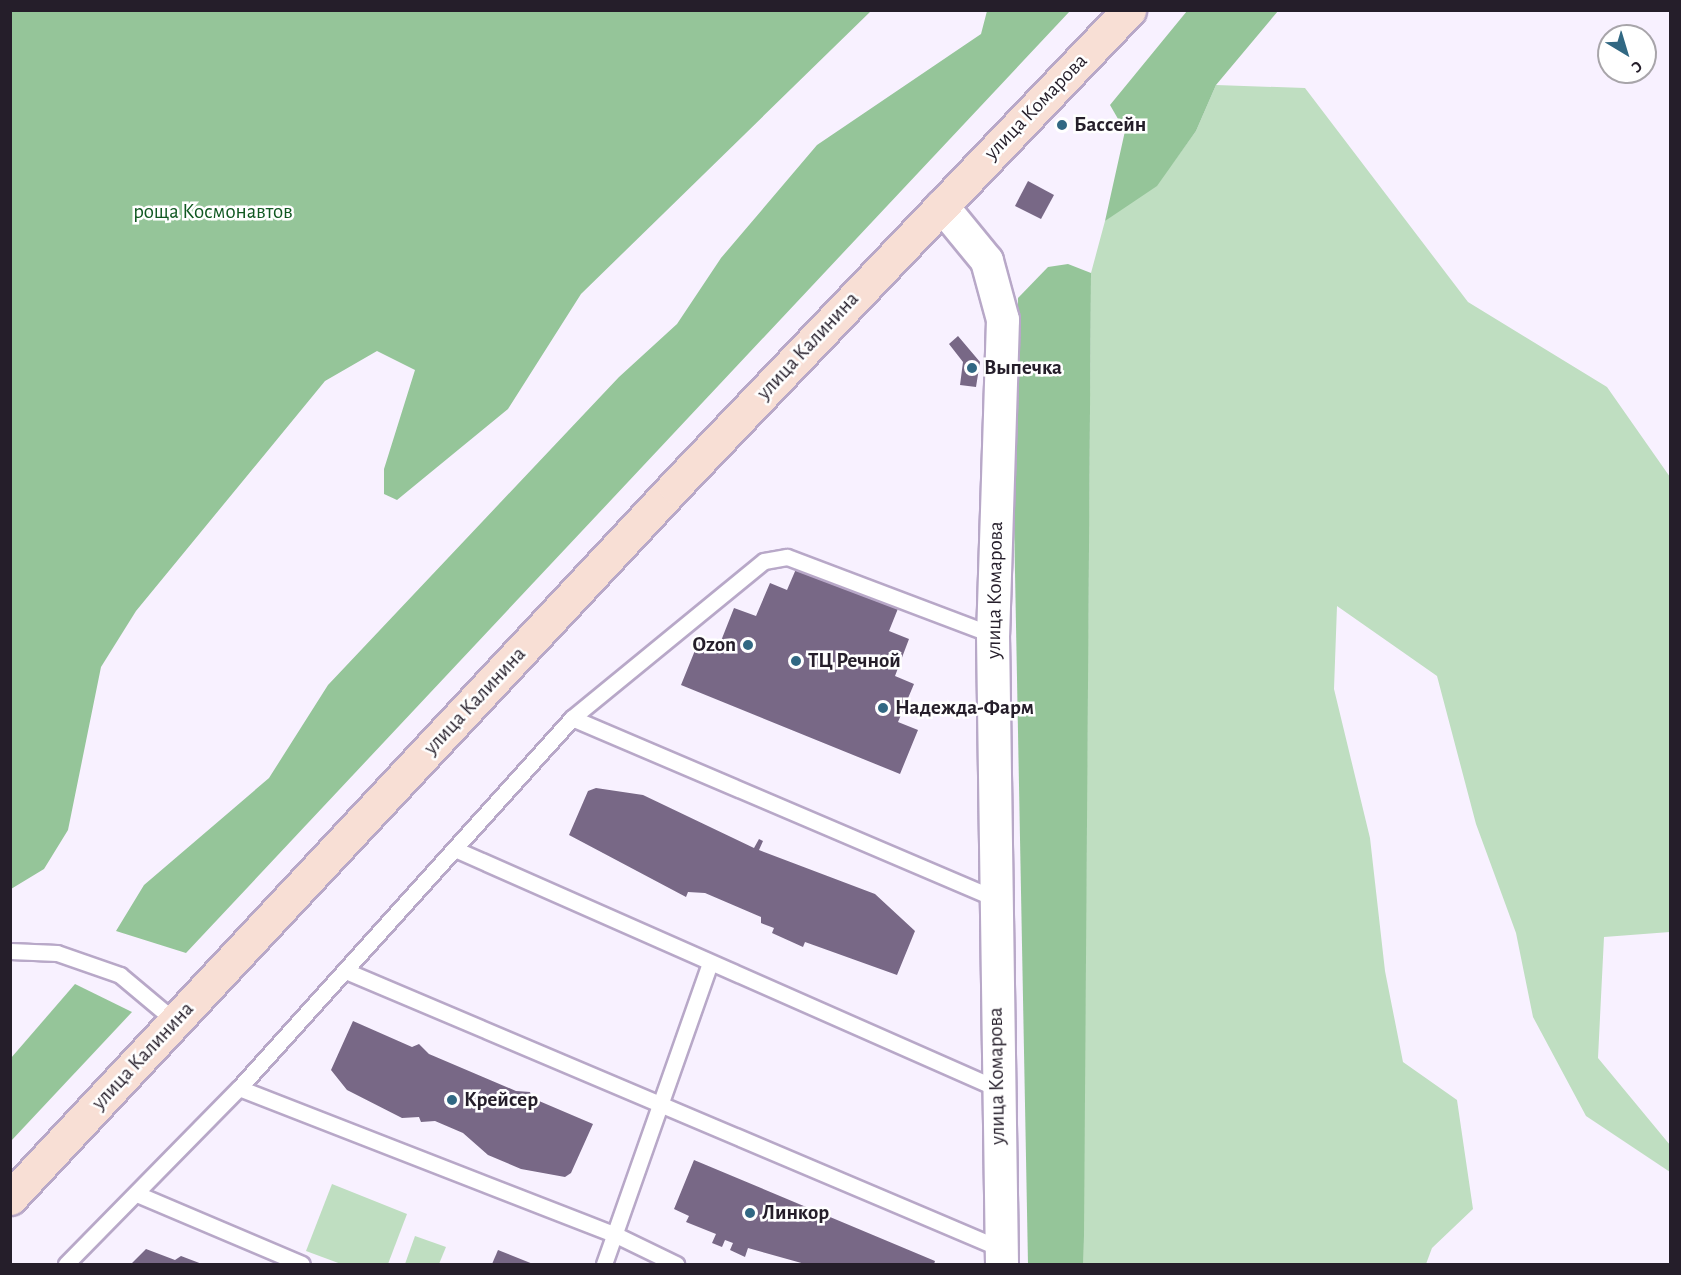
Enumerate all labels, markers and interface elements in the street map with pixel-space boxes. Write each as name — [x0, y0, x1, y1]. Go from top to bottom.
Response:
north arrow — [1597, 24, 1657, 84]
street label: улица Комарова — [979, 49, 1093, 165]
text: С — [1628, 58, 1645, 76]
place label: Бассейн — [1074, 112, 1146, 138]
marker: Бассейн — [1055, 118, 1069, 132]
park label: роща Космонавтов — [133, 199, 293, 225]
street label: улица Калинина — [752, 287, 864, 405]
place label: Выпечка — [984, 355, 1062, 381]
marker: Выпечка — [965, 361, 979, 375]
street label: улица Комарова — [981, 521, 1009, 659]
place label: Ozon — [692, 632, 736, 658]
marker: Ozon — [741, 638, 755, 652]
street label: улица Калинина — [419, 642, 531, 760]
place label: ТЦ Речной — [808, 648, 901, 674]
marker: ТЦ Речной — [789, 654, 803, 668]
place label: Надежда-Фарм — [895, 695, 1034, 721]
marker: Надежда-Фарм — [876, 701, 890, 715]
street label: улица Калинина — [87, 997, 199, 1115]
street label: улица Комарова — [983, 1007, 1011, 1145]
place label: Крейсер — [464, 1087, 538, 1113]
marker: Крейсер — [445, 1093, 459, 1107]
place label: Линкор — [762, 1200, 829, 1226]
marker: Линкор — [743, 1206, 757, 1220]

